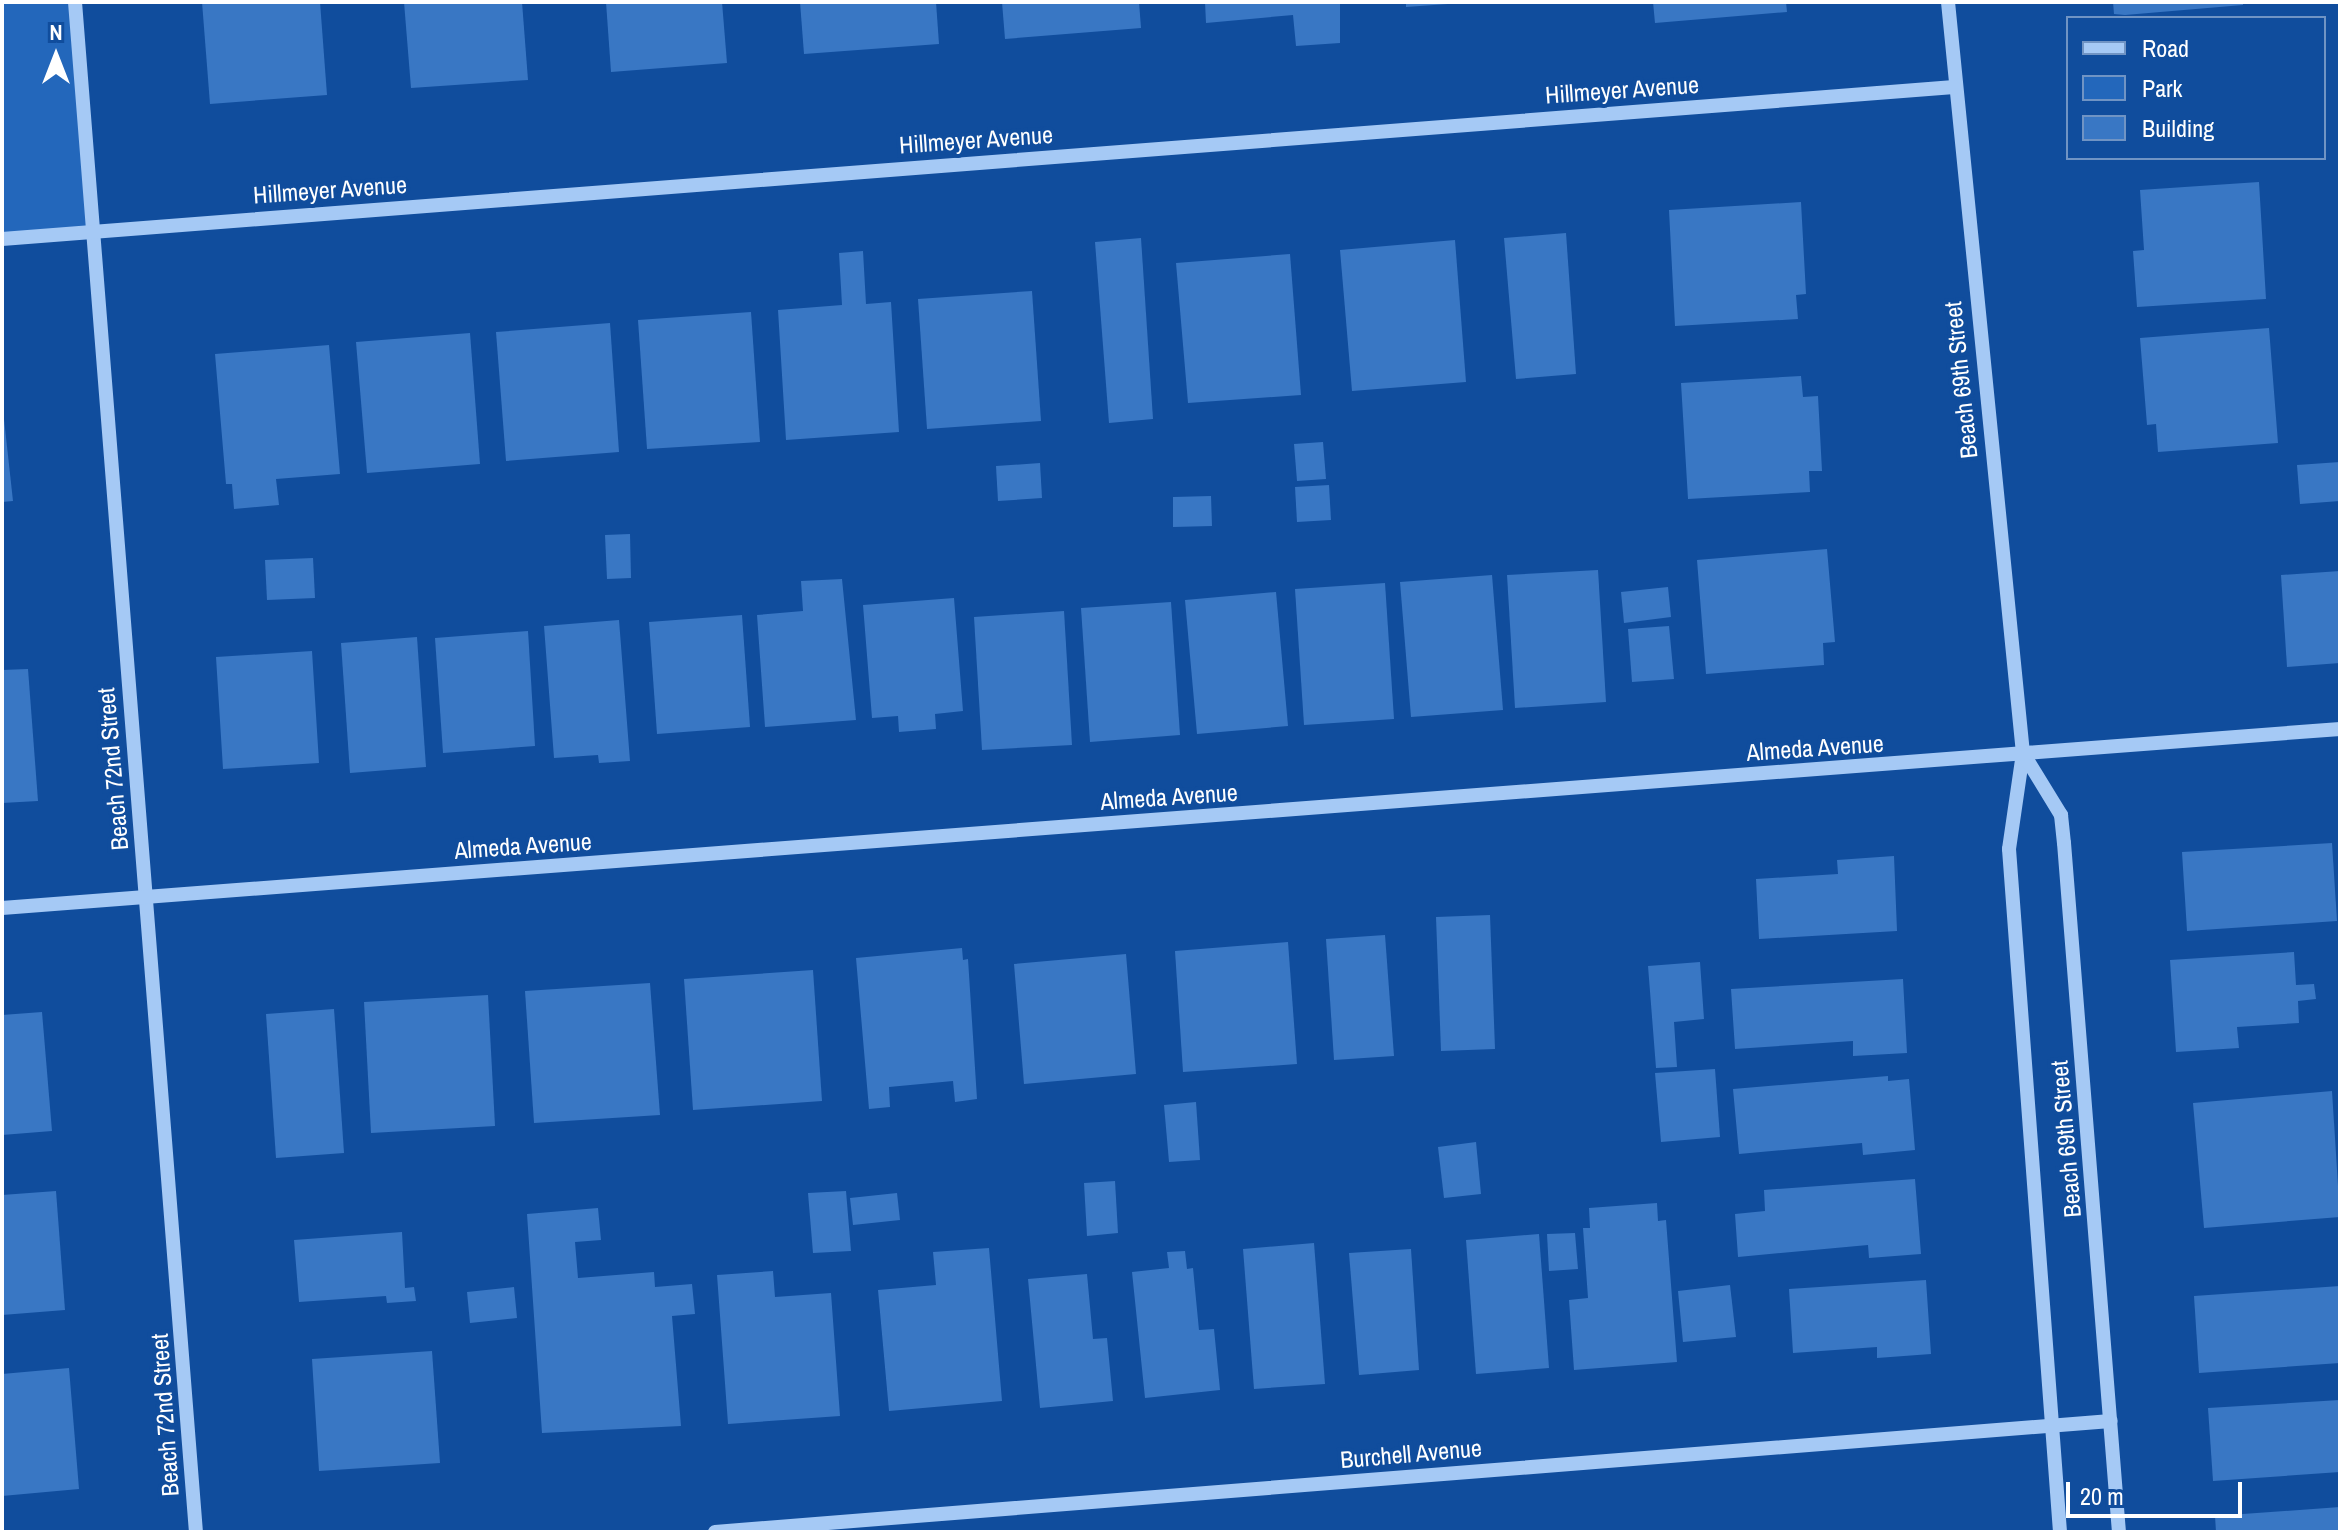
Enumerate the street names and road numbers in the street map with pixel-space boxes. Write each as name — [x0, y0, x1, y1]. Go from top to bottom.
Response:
street label: Hillmeyer Avenue — [1544, 70, 1700, 110]
street label: Hillmeyer Avenue — [898, 120, 1054, 160]
street label: Hillmeyer Avenue — [252, 170, 408, 210]
street label: Beach 69th Street — [1938, 300, 1984, 460]
street label: Beach 72nd Street — [92, 687, 134, 851]
street label: Almeda Avenue — [1745, 729, 1885, 767]
street label: Almeda Avenue — [1099, 778, 1239, 816]
street label: Almeda Avenue — [453, 827, 593, 865]
street label: Beach 69th Street — [2045, 1059, 2087, 1219]
street label: Beach 72nd Street — [145, 1333, 185, 1497]
street label: Burchell Avenue — [1339, 1433, 1483, 1475]

